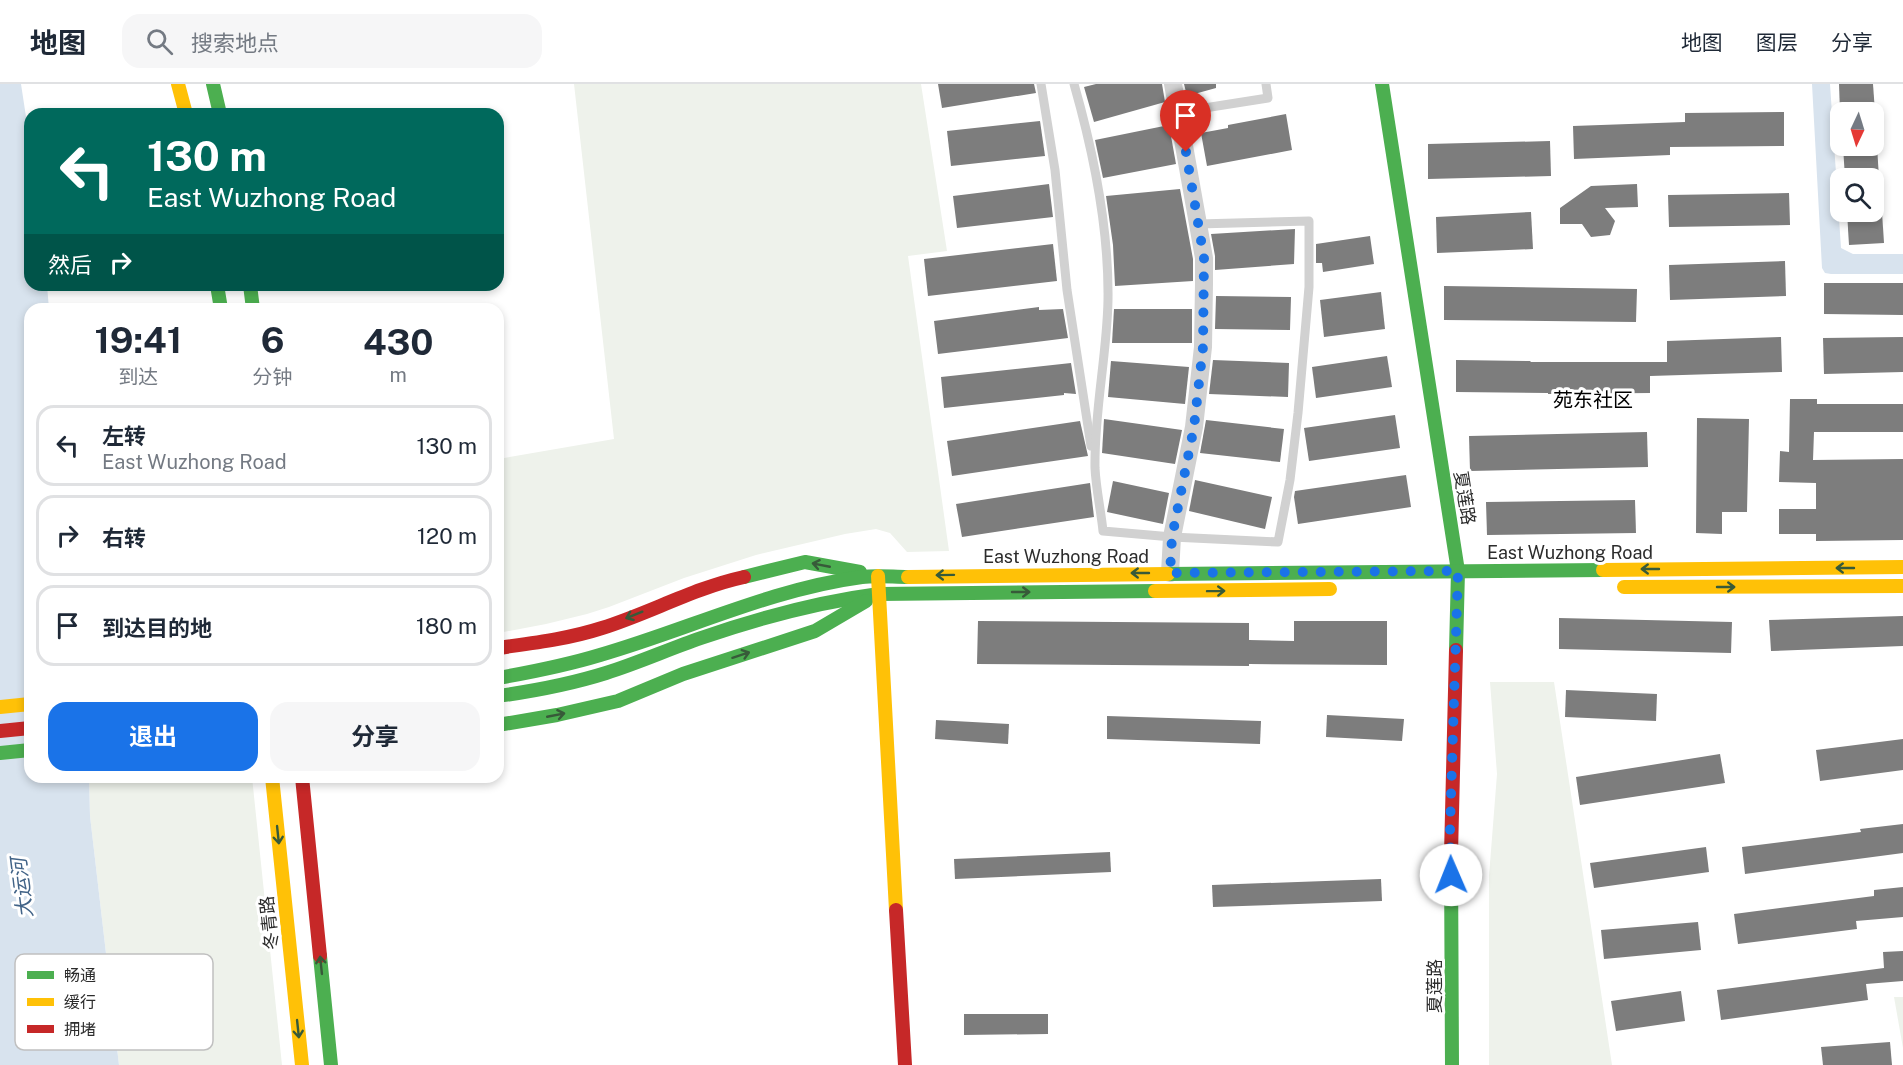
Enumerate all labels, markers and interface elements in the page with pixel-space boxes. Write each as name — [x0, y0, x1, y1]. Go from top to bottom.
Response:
search box — [122, 14, 542, 68]
icon: search — [143, 25, 176, 58]
text: 地图 — [30, 26, 86, 59]
text: 搜索地点 — [191, 30, 279, 56]
text: 地图 — [1681, 30, 1723, 55]
text: 图层 — [1756, 30, 1798, 55]
text: 分享 — [1831, 30, 1873, 55]
pin — [1160, 90, 1211, 152]
icon: arrive — [1169, 99, 1202, 132]
north arrow — [1830, 102, 1884, 156]
map controls — [1830, 102, 1884, 222]
text: 130 m — [147, 131, 267, 180]
icon: left — [48, 132, 126, 210]
button: search — [1830, 168, 1884, 222]
text: East Wuzhong Road — [147, 181, 396, 213]
icon: right — [104, 246, 137, 279]
text: 然后 — [48, 252, 92, 278]
text: 19:41 — [94, 319, 182, 361]
text: 6 — [261, 319, 284, 361]
text: 430 — [363, 321, 434, 363]
text: m — [390, 363, 407, 387]
text: 到达 — [118, 365, 158, 389]
text: 分钟 — [253, 365, 293, 389]
district label: 苑东社区 — [1553, 388, 1633, 412]
text: 左转 — [102, 423, 146, 449]
icon: left — [51, 429, 84, 462]
text: 130 m — [416, 433, 477, 459]
text: East Wuzhong Road — [102, 450, 287, 474]
street label: 夏莲路 — [1450, 470, 1480, 526]
icon: right — [51, 519, 84, 552]
text: 120 m — [417, 523, 477, 549]
text: 右转 — [102, 525, 146, 551]
street label: East Wuzhong Road — [1487, 542, 1653, 563]
street label: East Wuzhong Road — [983, 546, 1149, 567]
one-way arrow — [811, 559, 831, 570]
one-way arrow — [1835, 562, 1855, 573]
one-way arrow — [1640, 563, 1660, 575]
one-way arrow — [1130, 567, 1150, 579]
one-way arrow — [935, 569, 955, 581]
one-way arrow — [1716, 581, 1736, 592]
one-way arrow — [1206, 585, 1226, 597]
one-way arrow — [1011, 586, 1031, 598]
icon: arrive — [51, 609, 84, 642]
one-way arrow — [626, 610, 644, 621]
text: 180 m — [416, 613, 477, 639]
text: 到达目的地 — [102, 615, 212, 641]
one-way arrow — [731, 649, 750, 660]
button: 退出 — [48, 702, 258, 771]
button: 分享 — [270, 702, 480, 771]
one-way arrow — [545, 709, 565, 720]
one-way arrow — [273, 825, 284, 845]
position arrow — [1419, 843, 1483, 907]
water label: 大运河 — [6, 853, 38, 919]
street label: 冬青路 — [256, 895, 282, 951]
legend — [15, 954, 213, 1050]
one-way arrow — [315, 956, 326, 975]
street label: 夏莲路 — [1424, 959, 1445, 1013]
text: 畅通 — [64, 966, 96, 985]
text: 缓行 — [64, 993, 96, 1012]
one-way arrow — [293, 1019, 304, 1039]
text: 拥堵 — [64, 1020, 96, 1039]

